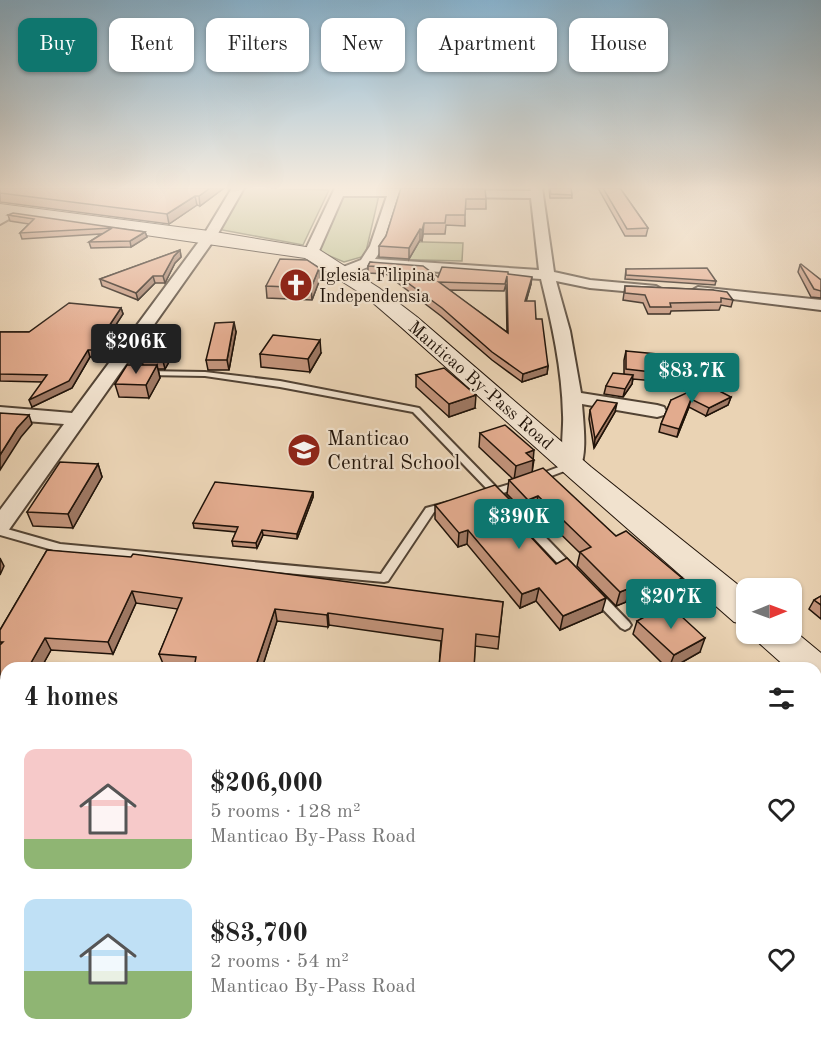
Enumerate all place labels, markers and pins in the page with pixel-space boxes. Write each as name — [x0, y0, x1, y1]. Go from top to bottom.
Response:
church icon: Iglesia Filipina Independensia — [278, 267, 314, 303]
place label: Iglesia Filipina Independensia — [319, 267, 435, 306]
pin: $206K — [94, 324, 178, 375]
pin: $83.7K — [643, 353, 741, 404]
place label: Manticao Central School — [327, 429, 460, 474]
school or university icon: Manticao Central School — [286, 432, 322, 468]
pin: $390K — [477, 499, 561, 550]
pin: $207K — [629, 579, 713, 630]

